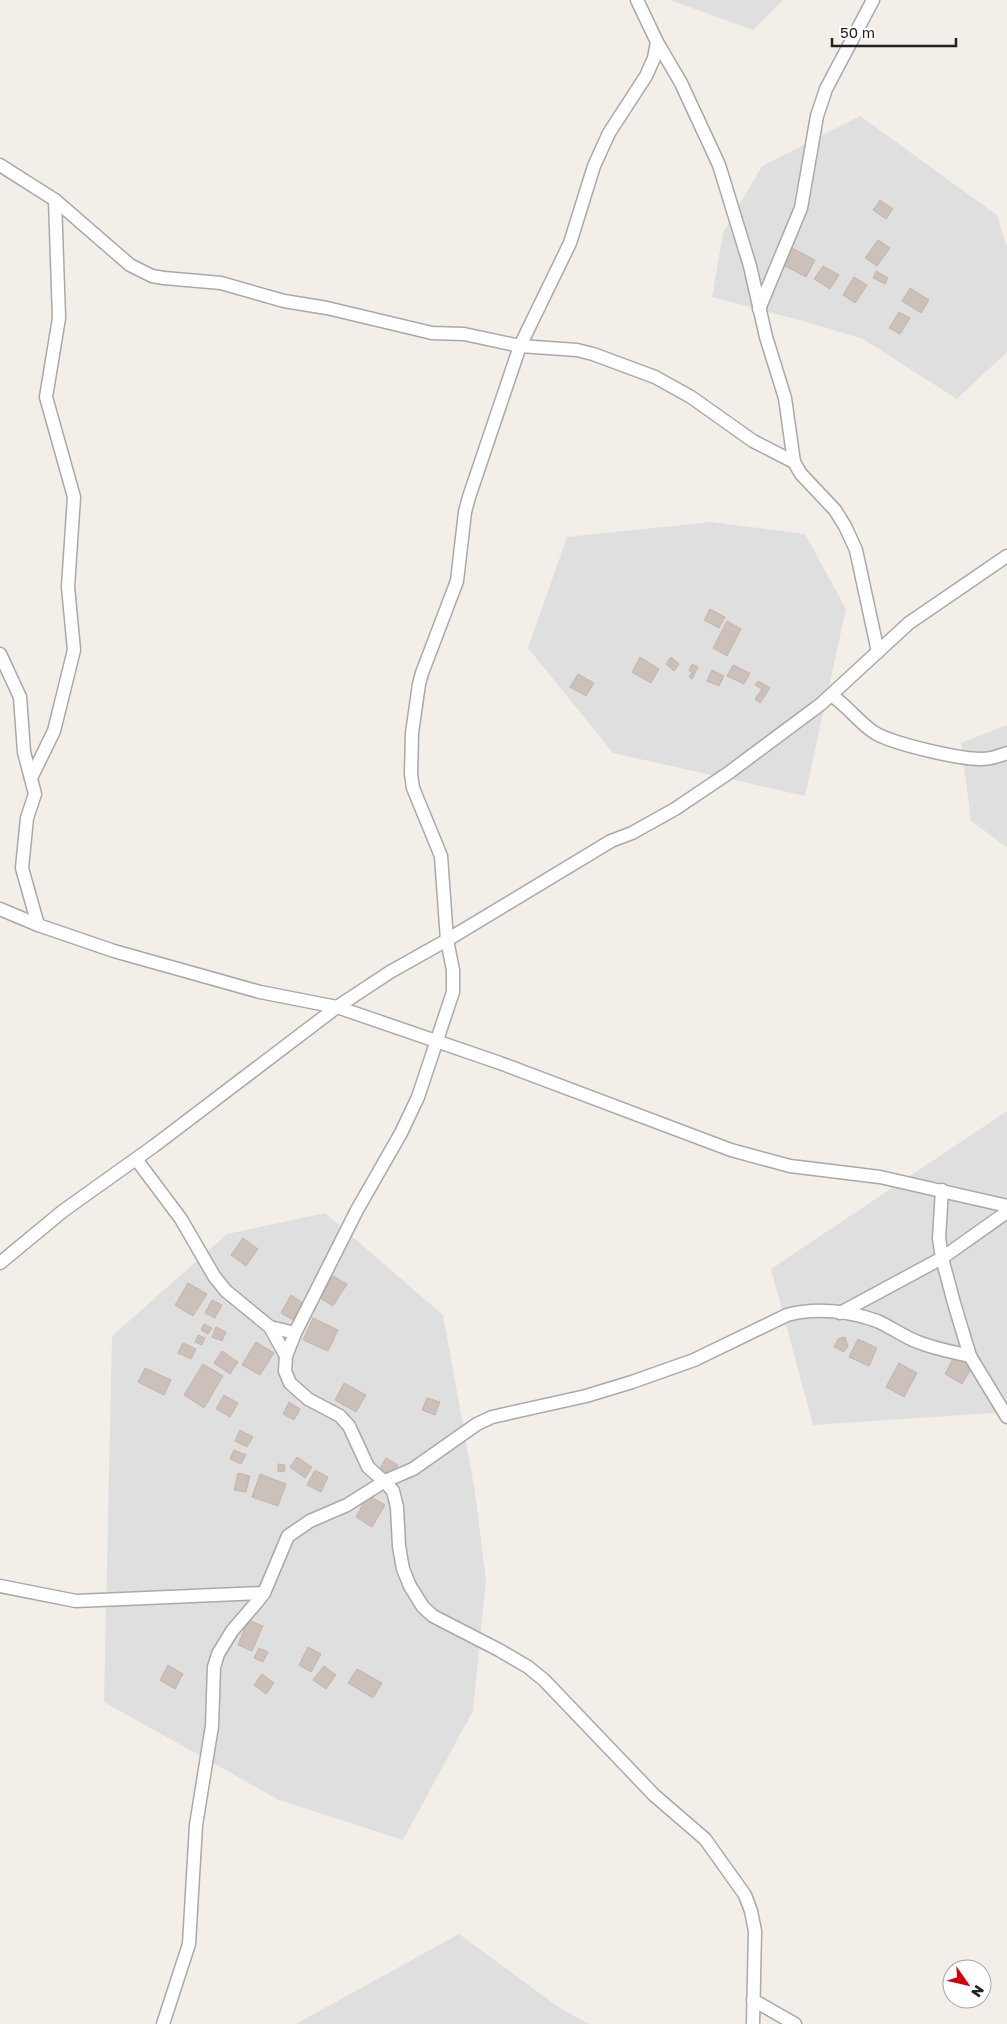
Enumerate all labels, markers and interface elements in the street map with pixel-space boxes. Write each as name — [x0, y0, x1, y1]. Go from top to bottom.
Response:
scale bar — [832, 15, 956, 47]
text: 50 m — [840, 23, 875, 41]
north arrow — [942, 1959, 992, 2009]
text: N — [968, 1982, 988, 2001]

